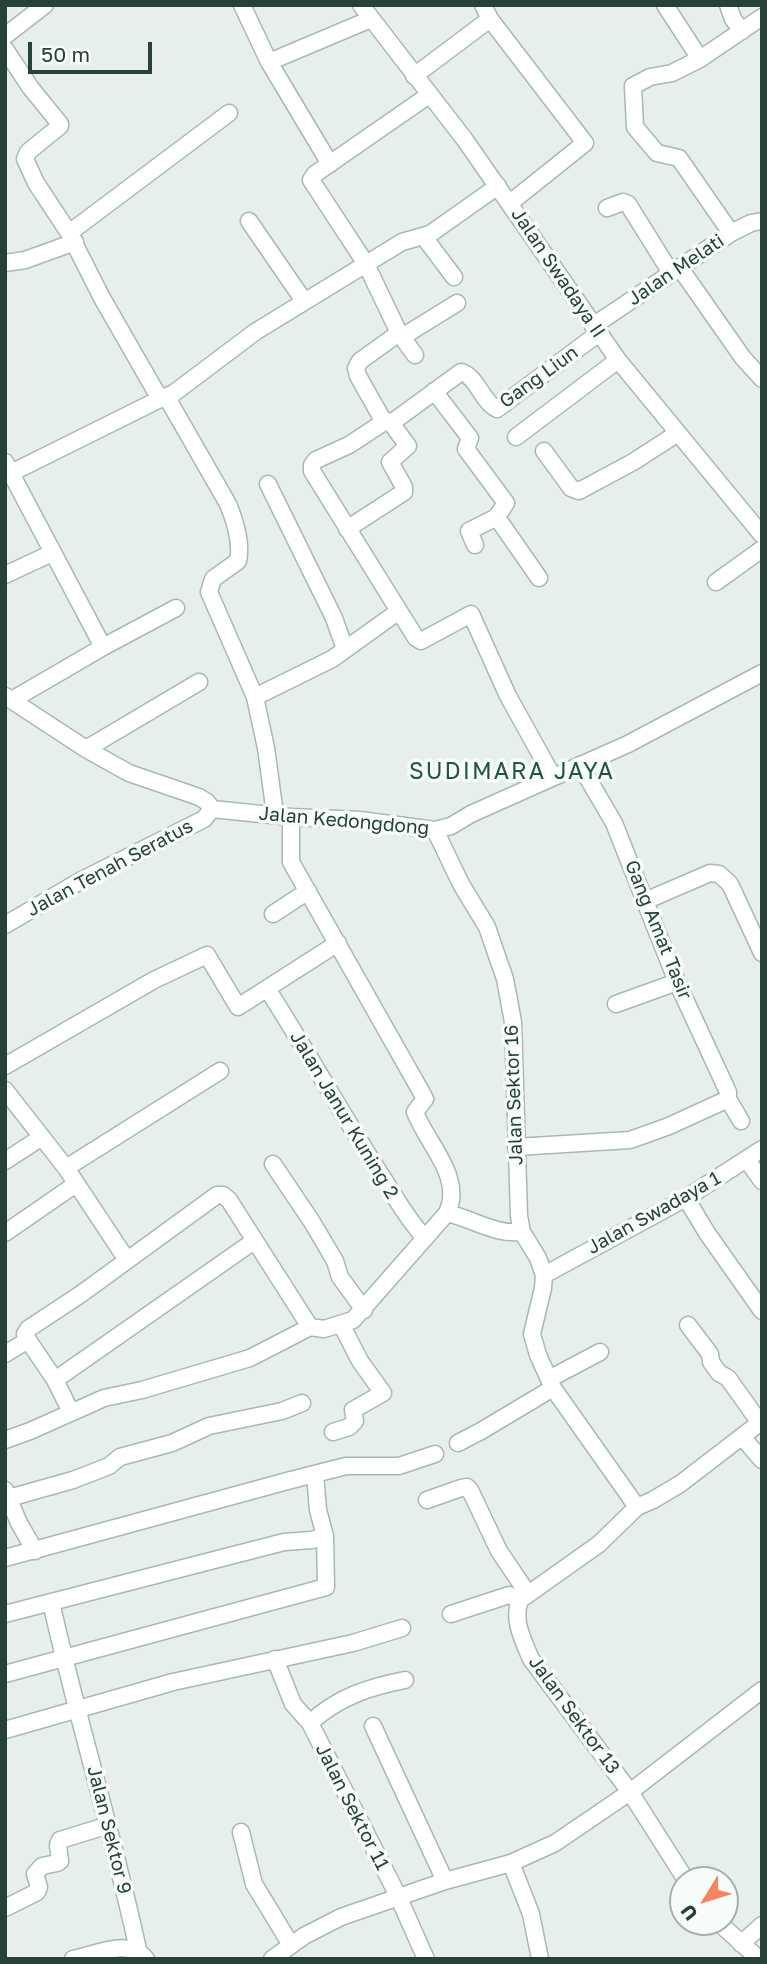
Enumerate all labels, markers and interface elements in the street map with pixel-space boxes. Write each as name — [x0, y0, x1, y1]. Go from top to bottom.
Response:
scale bar — [32, 28, 156, 72]
text: 50 m — [41, 41, 90, 67]
street label: Jalan Swadaya II — [506, 204, 610, 342]
street label: Jalan Melati — [624, 229, 728, 311]
street label: Gang Liun — [495, 341, 583, 413]
district label: SUDIMARA JAYA — [411, 758, 613, 786]
street label: Jalan Kedongdong — [258, 802, 430, 840]
street label: Jalan Tenah Seratus — [23, 815, 197, 921]
street label: Gang Amat Tasir — [620, 857, 696, 1003]
street label: Jalan Sektor 16 — [500, 1024, 528, 1166]
street label: Jalan Janur Kuning 2 — [285, 1027, 403, 1203]
street label: Jalan Swadaya 1 — [583, 1167, 725, 1259]
street label: Jalan Sektor 13 — [524, 1652, 624, 1778]
street label: Jalan Sektor 11 — [310, 1740, 394, 1874]
street label: Jalan Sektor 9 — [82, 1763, 136, 1897]
north arrow — [669, 1866, 739, 1936]
text: U — [675, 1900, 702, 1926]

